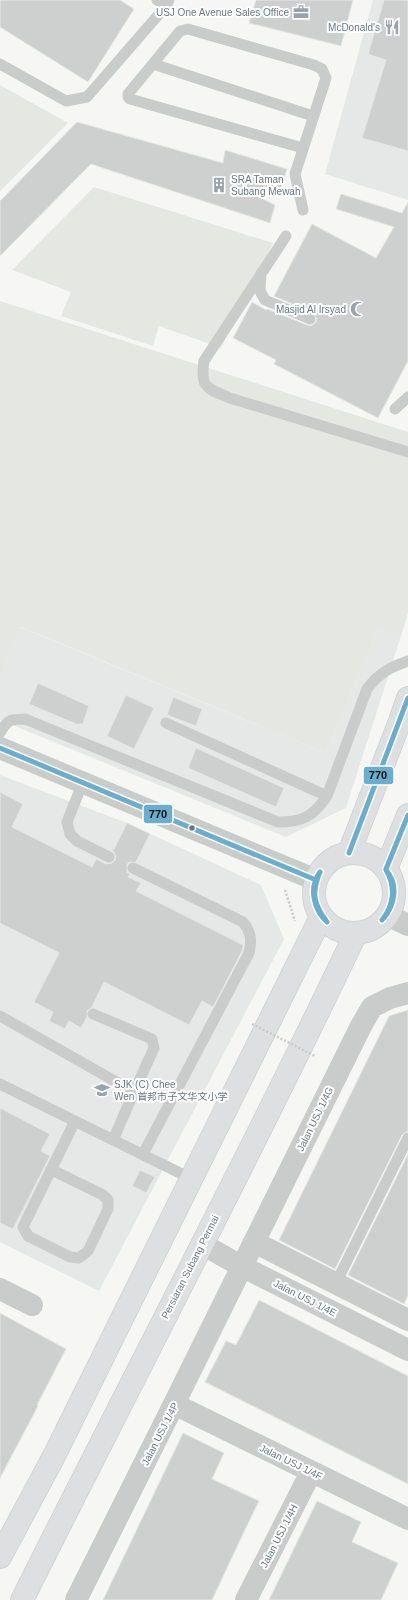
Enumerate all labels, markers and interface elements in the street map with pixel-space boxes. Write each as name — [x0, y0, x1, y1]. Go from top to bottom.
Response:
office icon: USJ One Avenue Sales Office — [292, 3, 310, 21]
place label: USJ One Avenue Sales Office — [156, 7, 289, 18]
restaurant icon: McDonald's — [383, 18, 401, 36]
place label: McDonald's — [328, 22, 380, 33]
place label: SRA Taman Subang Mewah — [231, 174, 301, 197]
building icon: SRA Taman Subang Mewah — [210, 176, 228, 194]
mosque icon: Masjid Al Irsyad — [349, 300, 367, 318]
place label: Masjid Al Irsyad — [276, 304, 346, 315]
line badge: 770 — [363, 766, 394, 785]
text: 770 — [369, 769, 387, 781]
line badge: 770 — [143, 804, 173, 824]
text: 770 — [149, 808, 167, 820]
unlabelled marker — [187, 823, 197, 833]
place label: SJK (C) Chee Wen 首邦市子文华文小学 — [114, 1079, 227, 1102]
school or university icon: SJK (C) Chee Wen 首邦市子文华文小学 — [93, 1081, 111, 1099]
street label: Jalan USJ 1/4G — [295, 1085, 335, 1153]
street label: Persiaran Subang Permai — [159, 1213, 221, 1321]
street label: Jalan USJ 1/4E — [272, 1277, 338, 1319]
street label: Jalan USJ 1/4P — [139, 1401, 181, 1467]
street label: Jalan USJ 1/4F — [258, 1442, 324, 1482]
street label: Jalan USJ 1/4H — [258, 1503, 300, 1569]

